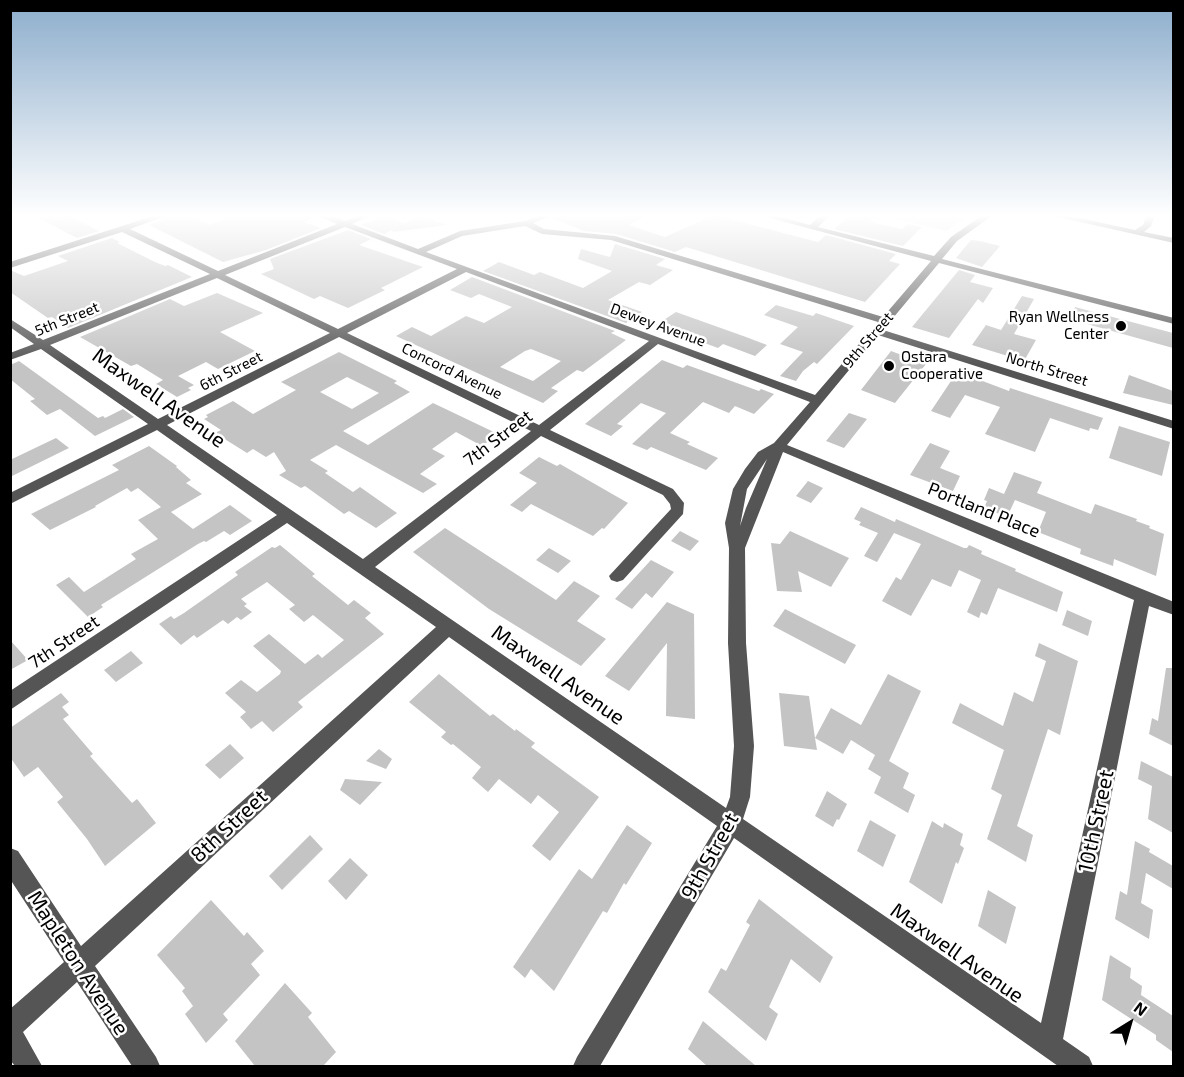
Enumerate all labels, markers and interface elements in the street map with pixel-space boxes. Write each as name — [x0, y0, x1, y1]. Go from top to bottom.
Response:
street label: 5th Street — [32, 298, 102, 340]
street label: Dewey Avenue — [608, 299, 708, 351]
street label: 9th Street — [839, 308, 897, 372]
place label: Ryan Wellness Center — [1009, 308, 1109, 343]
marker: Ryan Wellness Center — [1114, 319, 1128, 333]
street label: Concord Avenue — [399, 339, 505, 403]
street label: Maxwell Avenue — [87, 343, 231, 453]
street label: 6th Street — [197, 348, 265, 394]
place label: Ostara Cooperative — [901, 348, 983, 383]
street label: North Street — [1004, 348, 1090, 390]
marker: Ostara Cooperative — [882, 359, 896, 373]
street label: 7th Street — [459, 405, 537, 471]
street label: Portland Place — [925, 478, 1043, 542]
street label: 7th Street — [25, 611, 103, 673]
street label: Maxwell Avenue — [486, 620, 630, 730]
street label: 10th Street — [1073, 767, 1119, 875]
street label: 8th Street — [185, 784, 273, 868]
street label: 9th Street — [676, 808, 744, 904]
street label: Mapleton Avenue — [22, 886, 134, 1040]
street label: Maxwell Avenue — [885, 898, 1029, 1008]
north arrow — [1100, 993, 1160, 1053]
text: N — [1131, 997, 1151, 1019]

